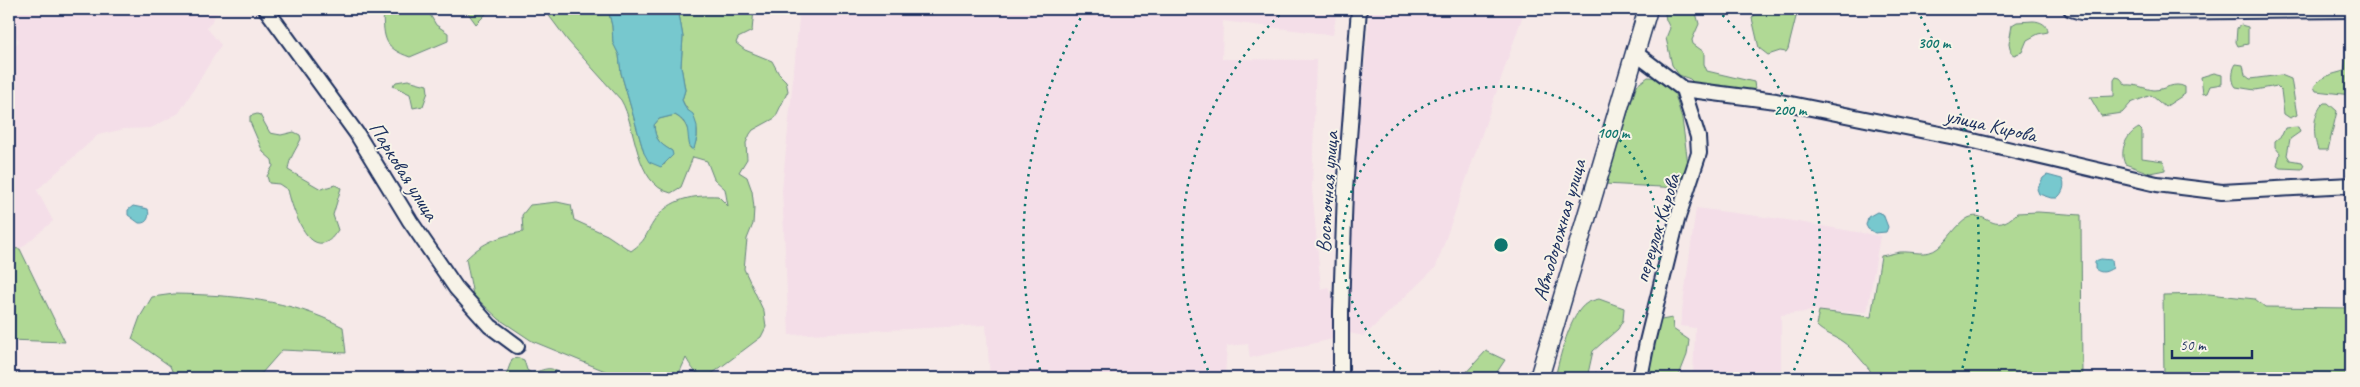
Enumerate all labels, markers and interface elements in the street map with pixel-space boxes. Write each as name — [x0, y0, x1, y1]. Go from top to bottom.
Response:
text: 300 m — [1918, 34, 1952, 53]
text: 200 m — [1774, 101, 1808, 120]
street label: улица Кирова — [1941, 101, 2041, 149]
street label: Парковая улица — [363, 117, 446, 227]
text: 100 m — [1597, 124, 1631, 143]
street label: Восточная улица — [1310, 129, 1344, 254]
street label: Автодорожная улица — [1526, 155, 1592, 304]
street label: переулок Кирова — [1628, 169, 1686, 286]
centre of rings — [1492, 236, 1510, 254]
scale bar — [2172, 327, 2252, 359]
text: 50 m — [2180, 336, 2207, 355]

